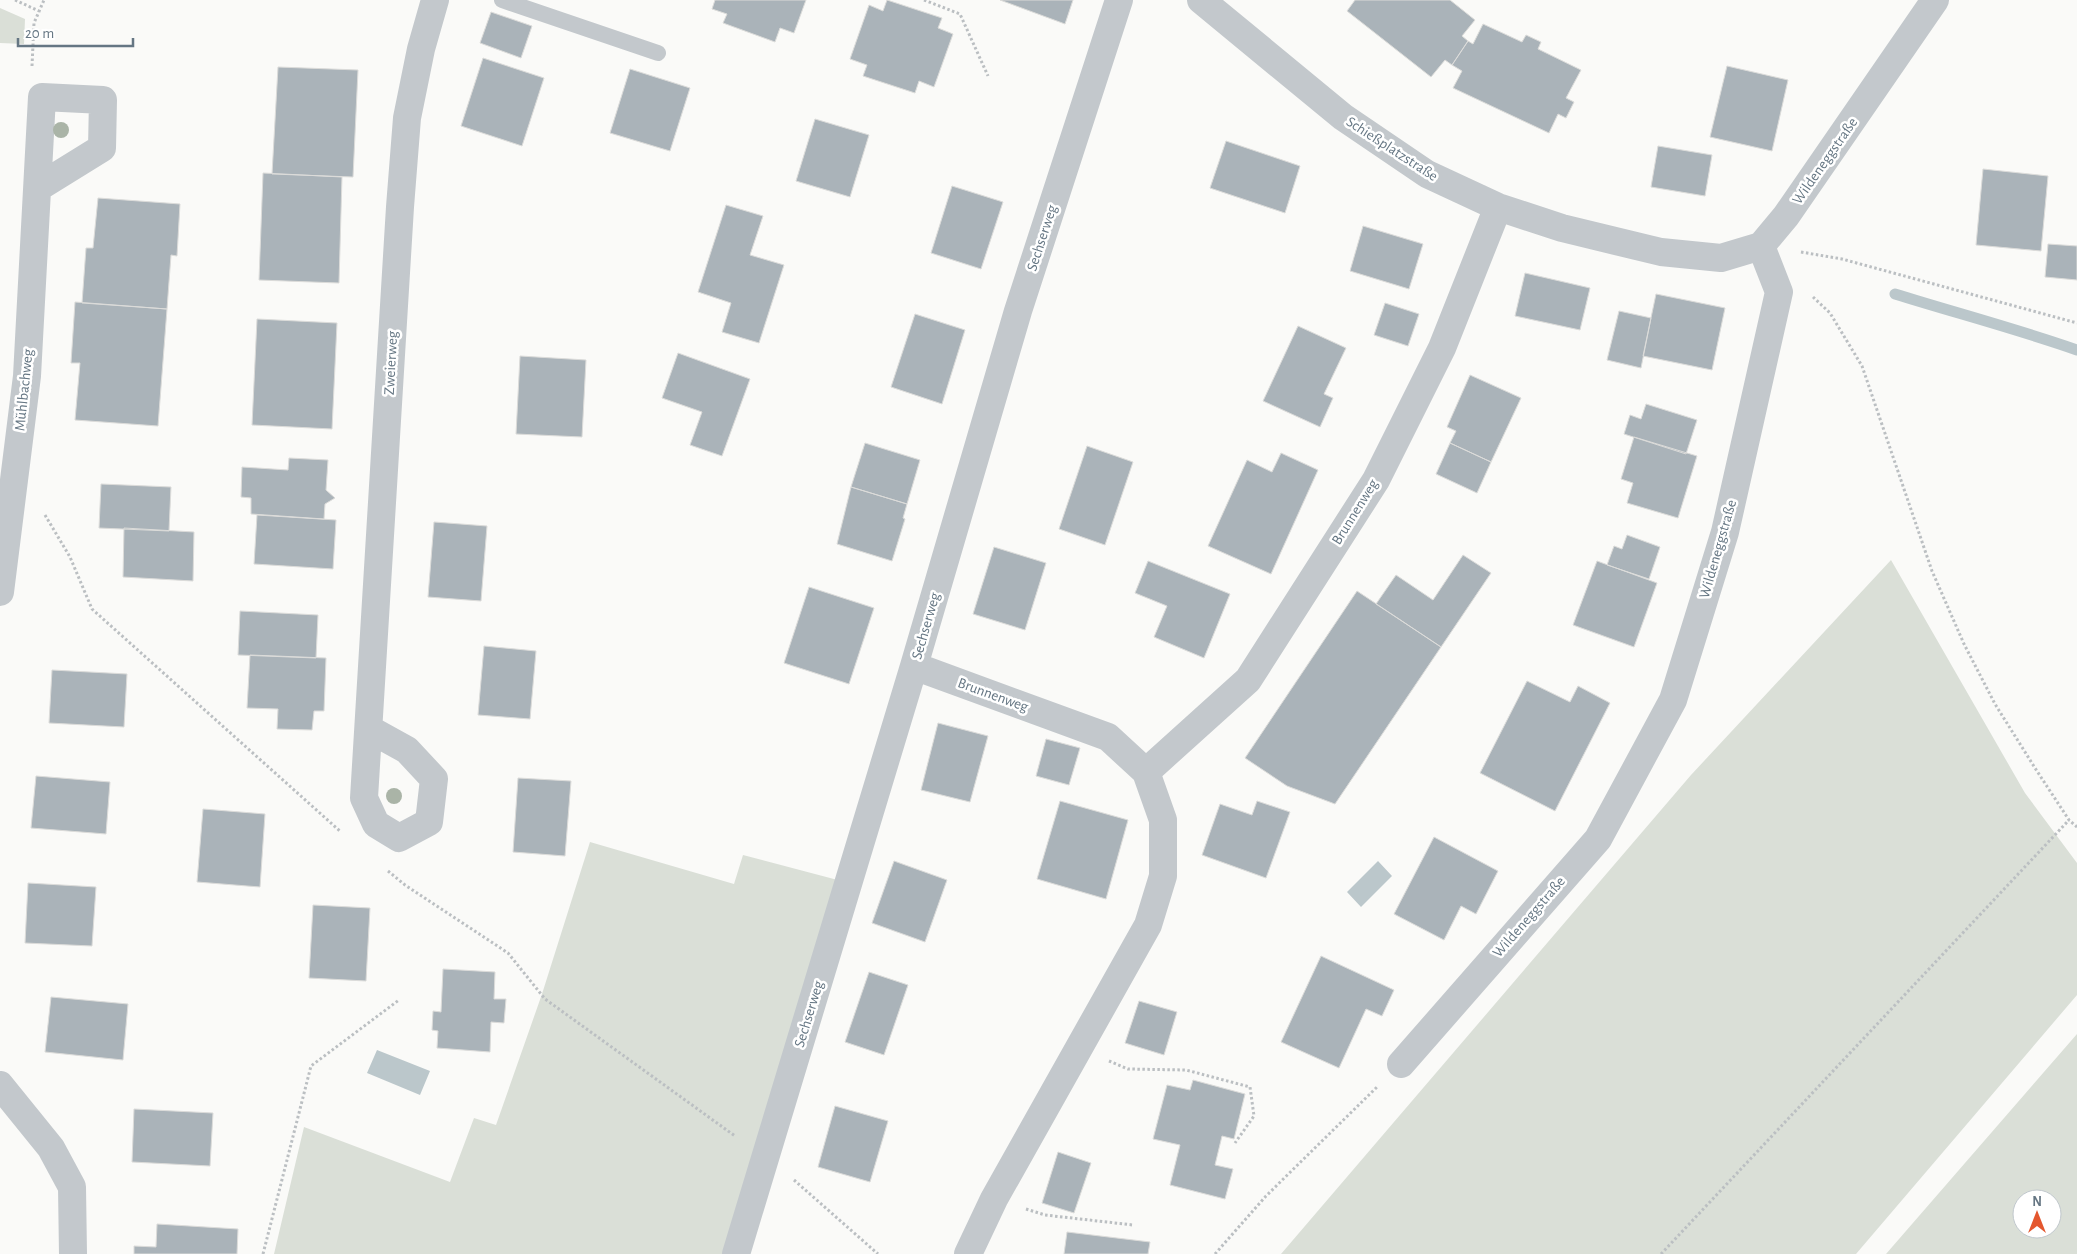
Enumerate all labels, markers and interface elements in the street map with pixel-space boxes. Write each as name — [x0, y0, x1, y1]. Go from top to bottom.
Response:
scale bar — [18, 15, 132, 47]
text: 20 m — [25, 26, 54, 41]
street label: Schießplatzstraße — [1344, 114, 1441, 184]
street label: Wildeneggstraße — [1790, 115, 1860, 207]
street label: Sechserweg — [1024, 202, 1060, 273]
street label: Zweierweg — [382, 330, 400, 395]
street label: Mühlbachweg — [12, 347, 36, 432]
street label: Brunnenweg — [1329, 476, 1381, 547]
street label: Wildeneggstraße — [1697, 498, 1739, 600]
street label: Sechserweg — [909, 590, 943, 661]
street label: Brunnenweg — [956, 675, 1031, 715]
street label: Wildeneggstraße — [1490, 874, 1568, 960]
street label: Sechserweg — [792, 978, 826, 1049]
north arrow — [2012, 1189, 2062, 1239]
text: N — [2032, 1195, 2042, 1209]

